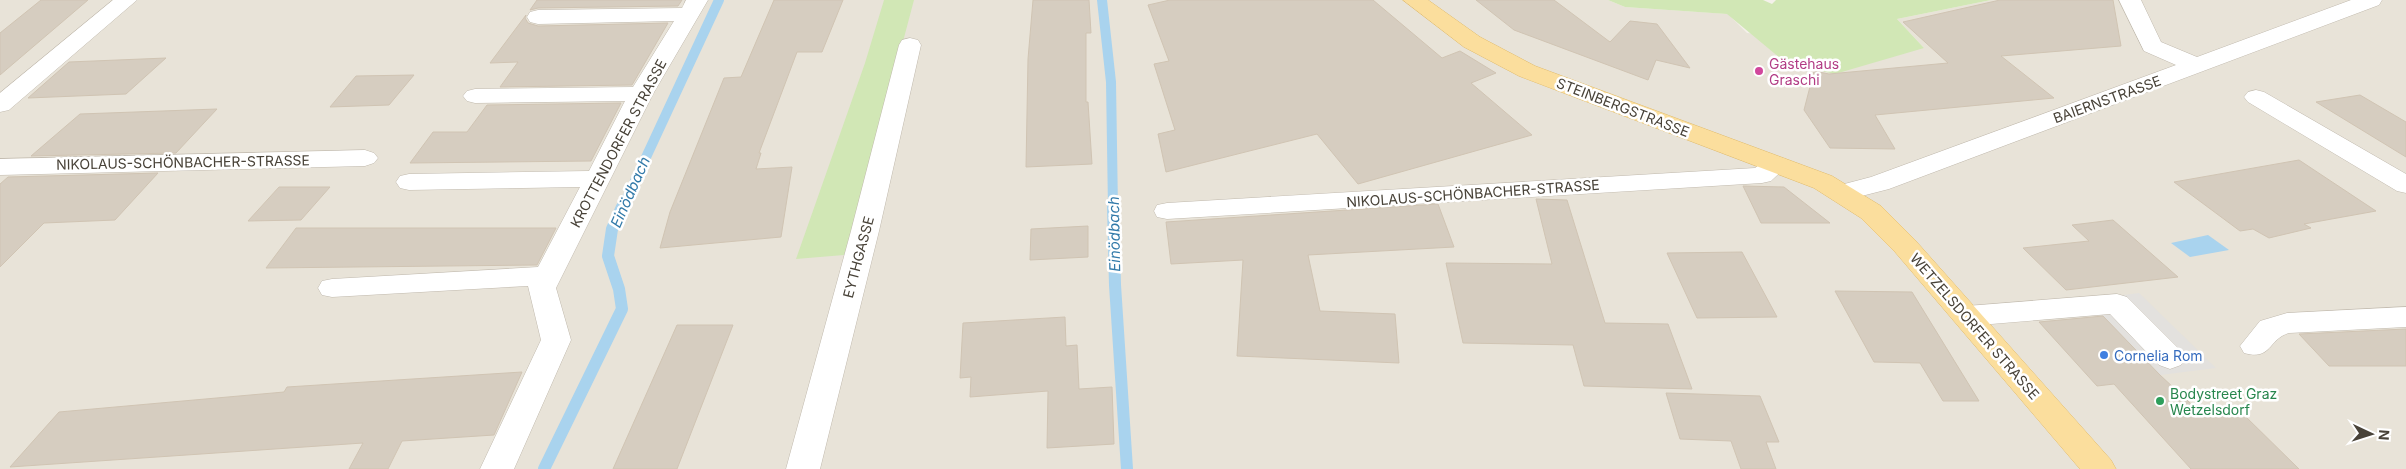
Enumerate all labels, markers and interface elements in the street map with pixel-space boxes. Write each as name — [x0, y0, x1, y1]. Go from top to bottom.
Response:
place label: Gästehaus Graschi — [1769, 55, 1839, 88]
street label: KROTTENDORFER STRASSE — [566, 56, 670, 230]
marker: Gästehaus Graschi — [1753, 65, 1765, 77]
street label: BAIERNSTRASSE — [2051, 72, 2163, 126]
street label: STEINBERGSTRASSE — [1554, 74, 1692, 140]
street label: NIKOLAUS-SCHÖNBACHER-STRASSE — [56, 151, 310, 173]
water label: Einödbach — [606, 154, 654, 230]
street label: NIKOLAUS-SCHÖNBACHER-STRASSE — [1346, 176, 1600, 210]
water label: Einödbach — [1104, 196, 1124, 272]
street label: EYTHGASSE — [839, 214, 877, 300]
street label: WETZELSDORFER STRASSE — [1907, 250, 2043, 402]
place label: Cornelia Rom — [2114, 347, 2203, 364]
marker: Cornelia Rom — [2098, 349, 2110, 361]
place label: Bodystreet Graz Wetzelsdorf — [2170, 385, 2277, 418]
marker: Bodystreet Graz Wetzelsdorf — [2154, 395, 2166, 407]
north arrow — [2346, 409, 2396, 459]
text: N — [2376, 429, 2393, 441]

